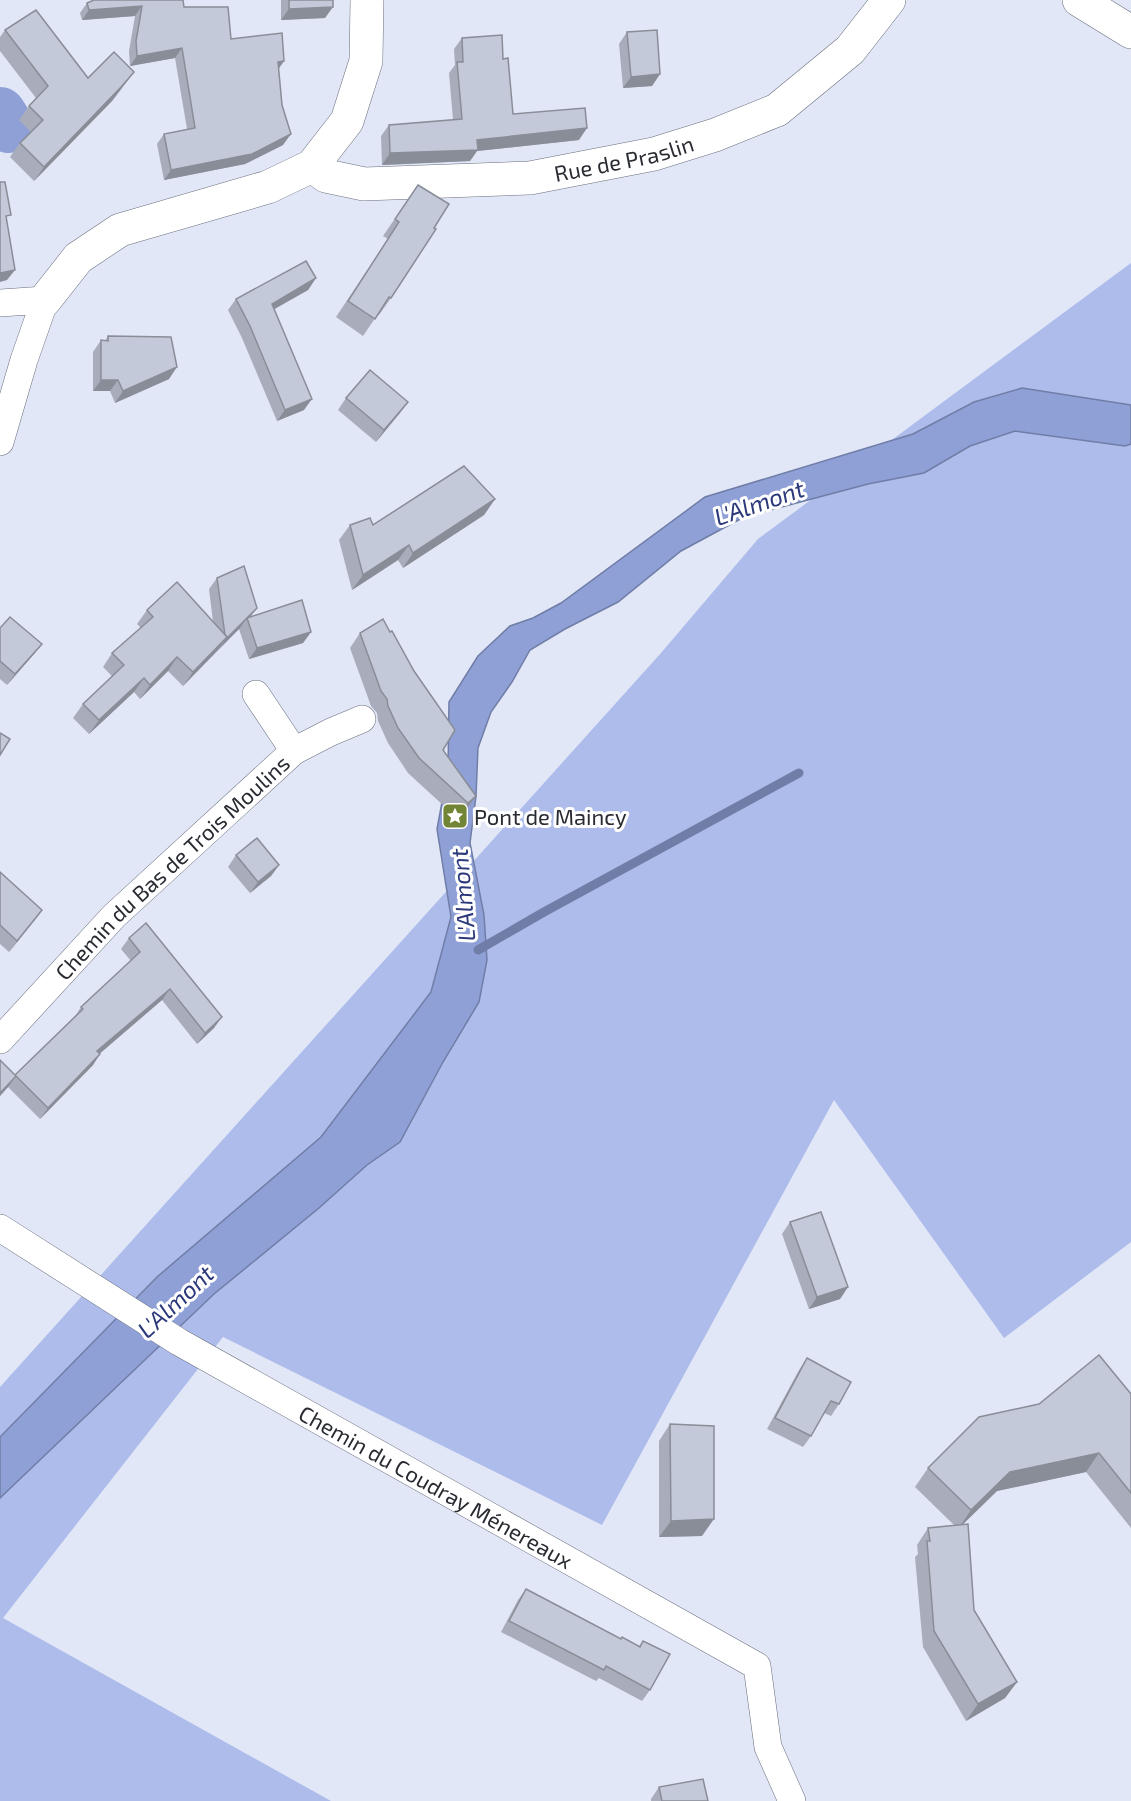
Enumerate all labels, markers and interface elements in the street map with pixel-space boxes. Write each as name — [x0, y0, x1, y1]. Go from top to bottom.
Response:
street label: Rue de Praslin — [552, 130, 697, 186]
water label: L'Almont — [710, 473, 809, 531]
street label: Chemin du Bas de Trois Moulins — [49, 749, 294, 985]
place icon: Pont de Maincy — [440, 801, 470, 831]
place label: Pont de Maincy — [474, 803, 627, 829]
water label: L'Almont — [443, 846, 481, 943]
water label: L'Almont — [131, 1258, 220, 1343]
street label: Chemin du Coudray Ménereaux — [295, 1399, 578, 1573]

